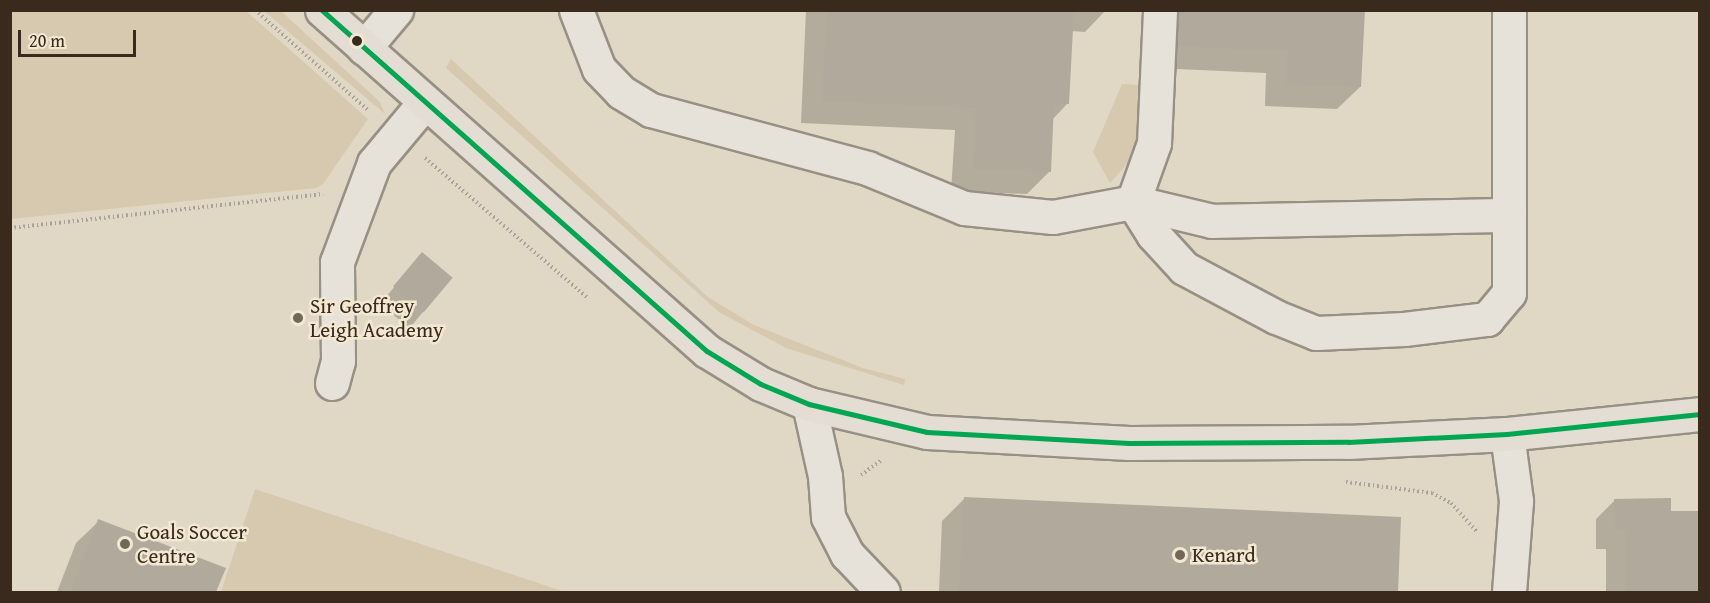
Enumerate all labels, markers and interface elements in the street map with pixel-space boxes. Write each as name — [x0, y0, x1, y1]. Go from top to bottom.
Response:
scale bar — [21, 18, 140, 56]
text: 20 m — [29, 27, 65, 54]
unlabelled marker — [351, 35, 363, 47]
place label: Sir Geoffrey Leigh Academy — [310, 293, 443, 343]
marker: Sir Geoffrey Leigh Academy — [291, 311, 305, 325]
place label: Goals Soccer Centre — [137, 519, 247, 569]
marker: Goals Soccer Centre — [118, 537, 132, 551]
place label: Kenard — [1192, 542, 1256, 568]
marker: Kenard — [1173, 548, 1187, 562]

